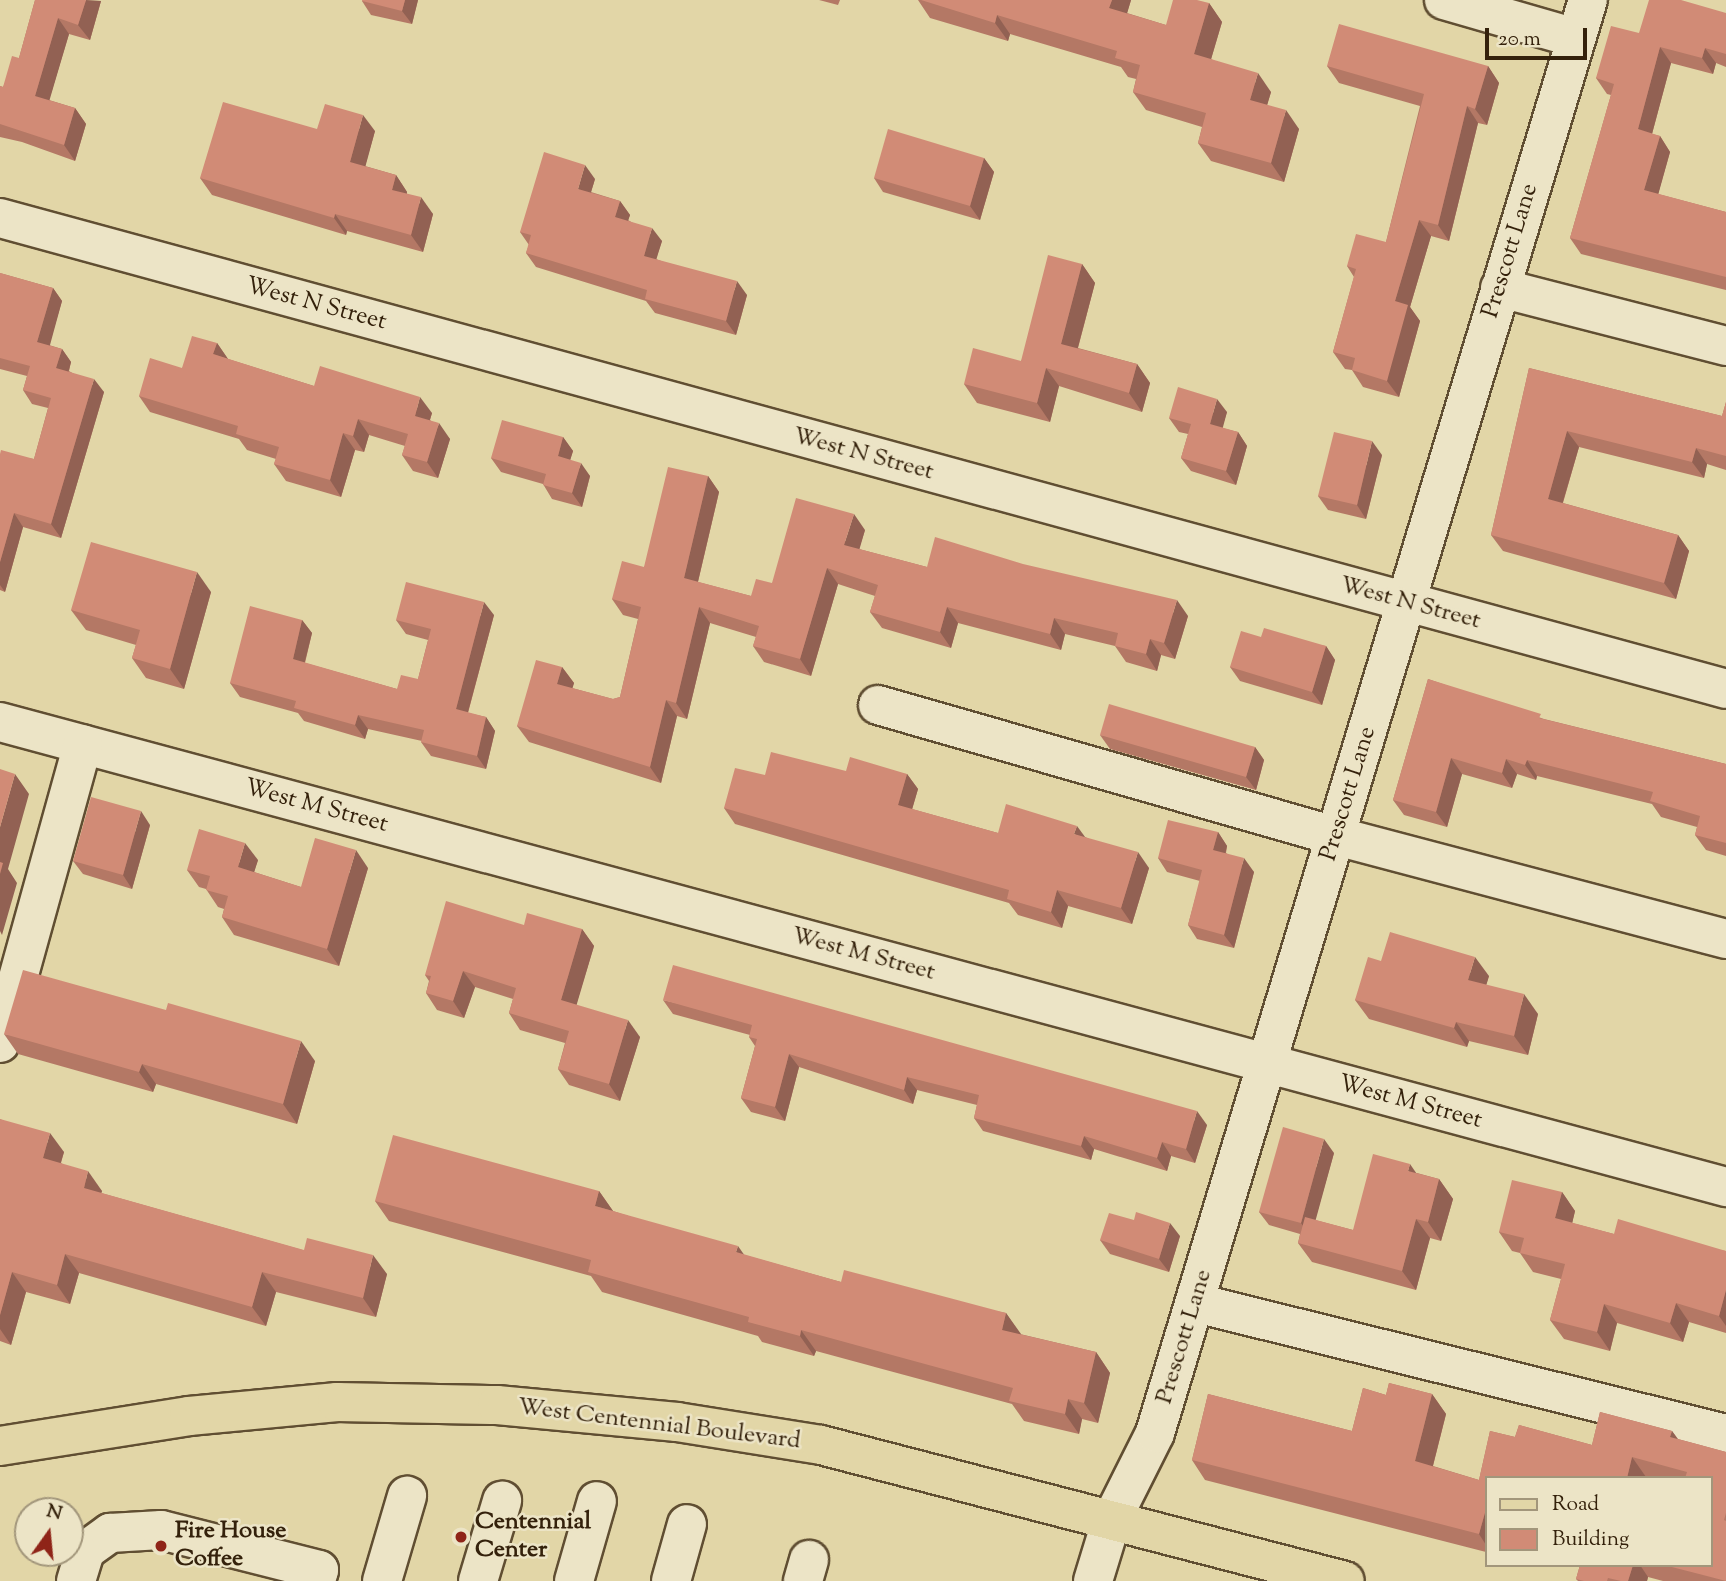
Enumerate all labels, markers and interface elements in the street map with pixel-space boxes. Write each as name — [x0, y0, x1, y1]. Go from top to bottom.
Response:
scale bar — [1488, 14, 1590, 58]
text: 20 m — [1498, 25, 1541, 55]
street label: Prescott Lane — [1477, 180, 1545, 322]
street label: West N Street — [242, 272, 390, 338]
street label: West N Street — [789, 422, 937, 488]
street label: West N Street — [1336, 571, 1484, 637]
street label: Prescott Lane — [1315, 723, 1383, 865]
street label: West M Street — [241, 774, 391, 840]
street label: West M Street — [788, 922, 938, 988]
street label: West M Street — [1335, 1070, 1485, 1136]
street label: Prescott Lane — [1151, 1266, 1219, 1408]
street label: West Centennial Boulevard — [516, 1393, 802, 1457]
legend — [1484, 1476, 1712, 1567]
text: Road — [1552, 1490, 1599, 1520]
north arrow — [14, 1497, 84, 1567]
text: N — [43, 1498, 65, 1528]
place label: Centennial Center — [475, 1509, 591, 1565]
place label: Fire House Coffee — [175, 1518, 286, 1574]
text: Building — [1552, 1525, 1629, 1555]
marker: Centennial Center — [453, 1529, 469, 1545]
marker: Fire House Coffee — [153, 1538, 169, 1554]

